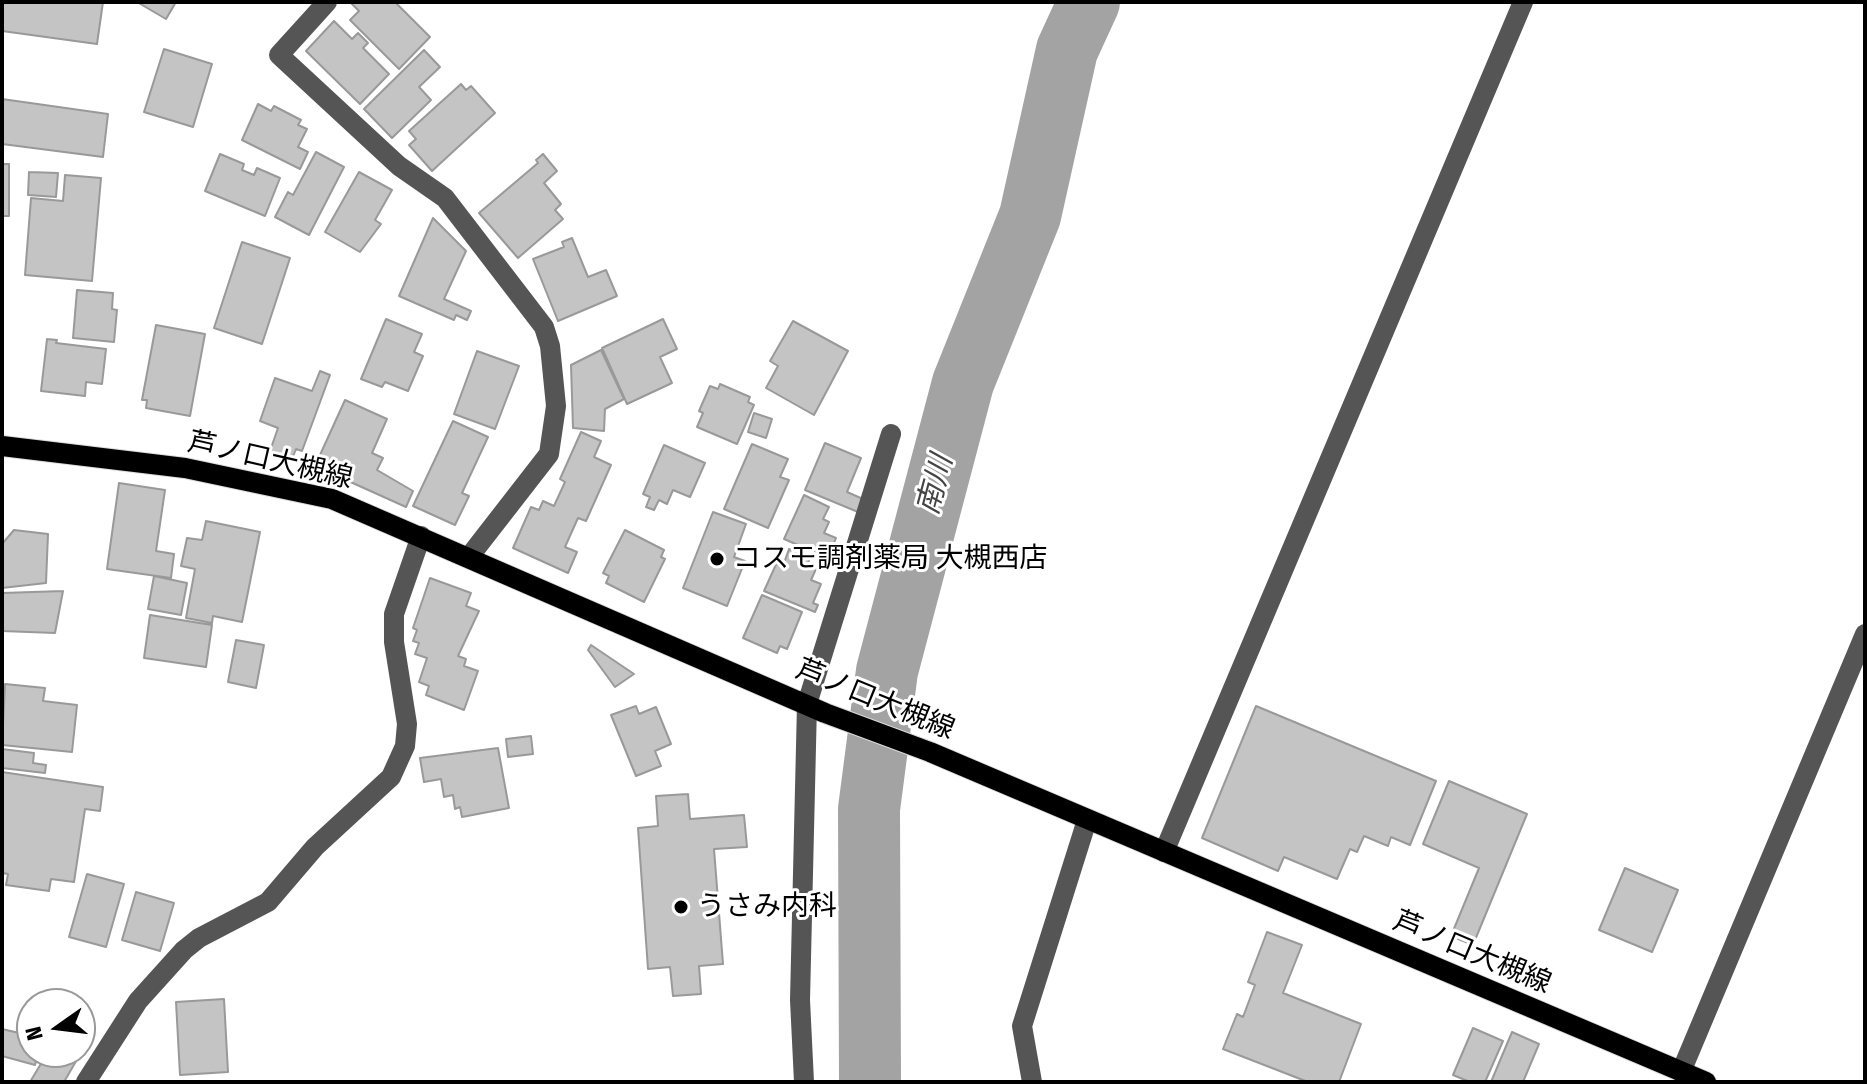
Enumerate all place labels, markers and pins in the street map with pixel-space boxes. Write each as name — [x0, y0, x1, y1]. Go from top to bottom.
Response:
place label: コスモ調剤薬局 大槻西店 — [733, 542, 1048, 576]
marker: コスモ調剤薬局 大槻西店 — [708, 550, 726, 568]
place label: うさみ内科 — [697, 890, 837, 924]
marker: うさみ内科 — [672, 898, 690, 916]

